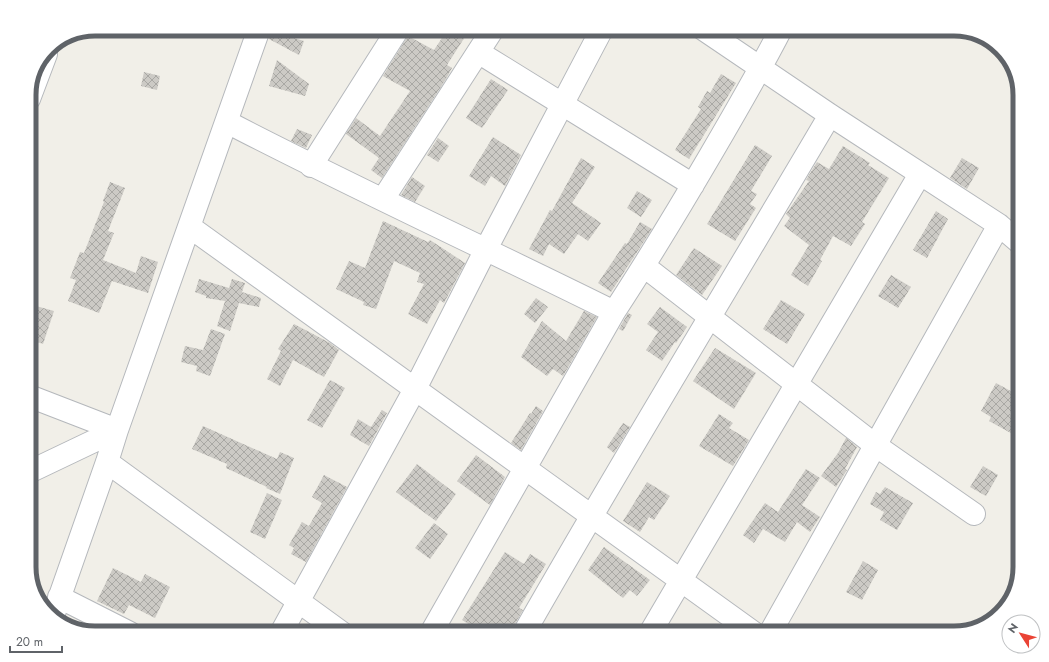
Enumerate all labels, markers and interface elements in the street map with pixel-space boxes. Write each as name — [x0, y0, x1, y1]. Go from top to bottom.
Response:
north arrow — [1001, 614, 1041, 654]
text: N — [1004, 620, 1022, 636]
scale bar — [10, 628, 62, 654]
text: 20 m — [16, 633, 43, 651]

